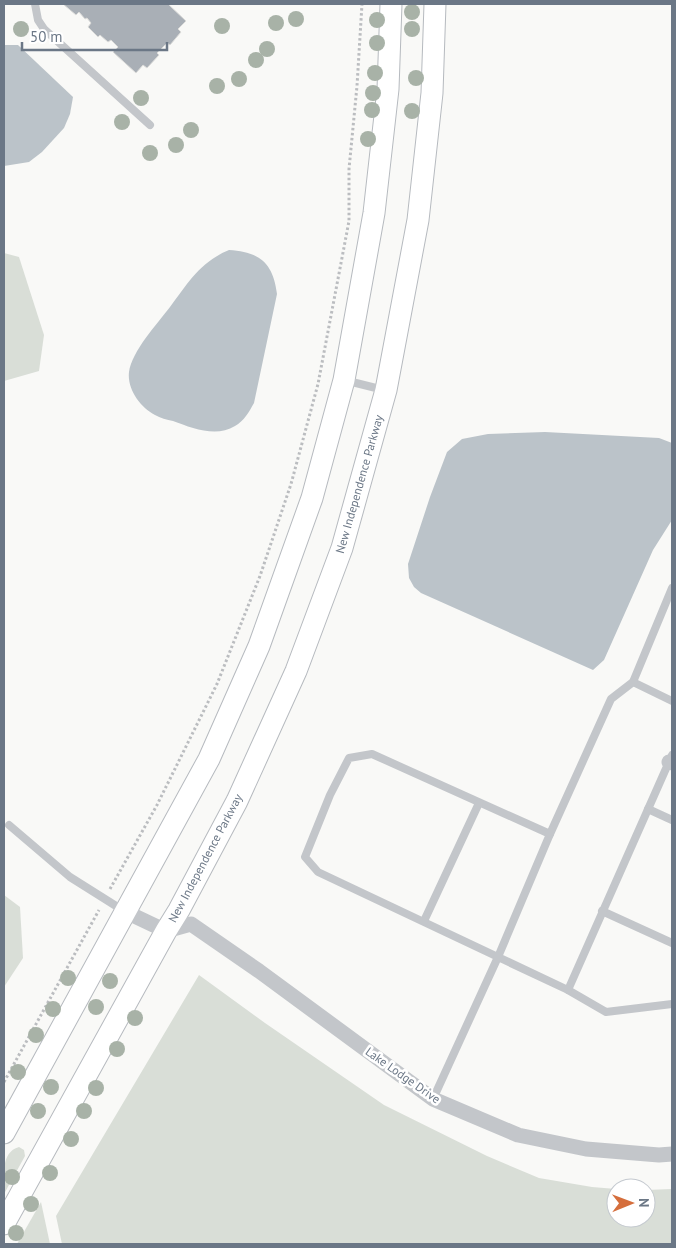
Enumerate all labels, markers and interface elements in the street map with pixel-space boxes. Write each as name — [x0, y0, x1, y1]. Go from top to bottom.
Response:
scale bar — [22, 20, 168, 52]
text: 50 m — [30, 27, 63, 46]
street label: New Independence Parkway — [332, 413, 386, 555]
street label: New Independence Parkway — [165, 791, 246, 925]
street label: Lake Lodge Drive — [363, 1044, 443, 1106]
north arrow — [606, 1178, 656, 1228]
text: N — [635, 1198, 653, 1208]

